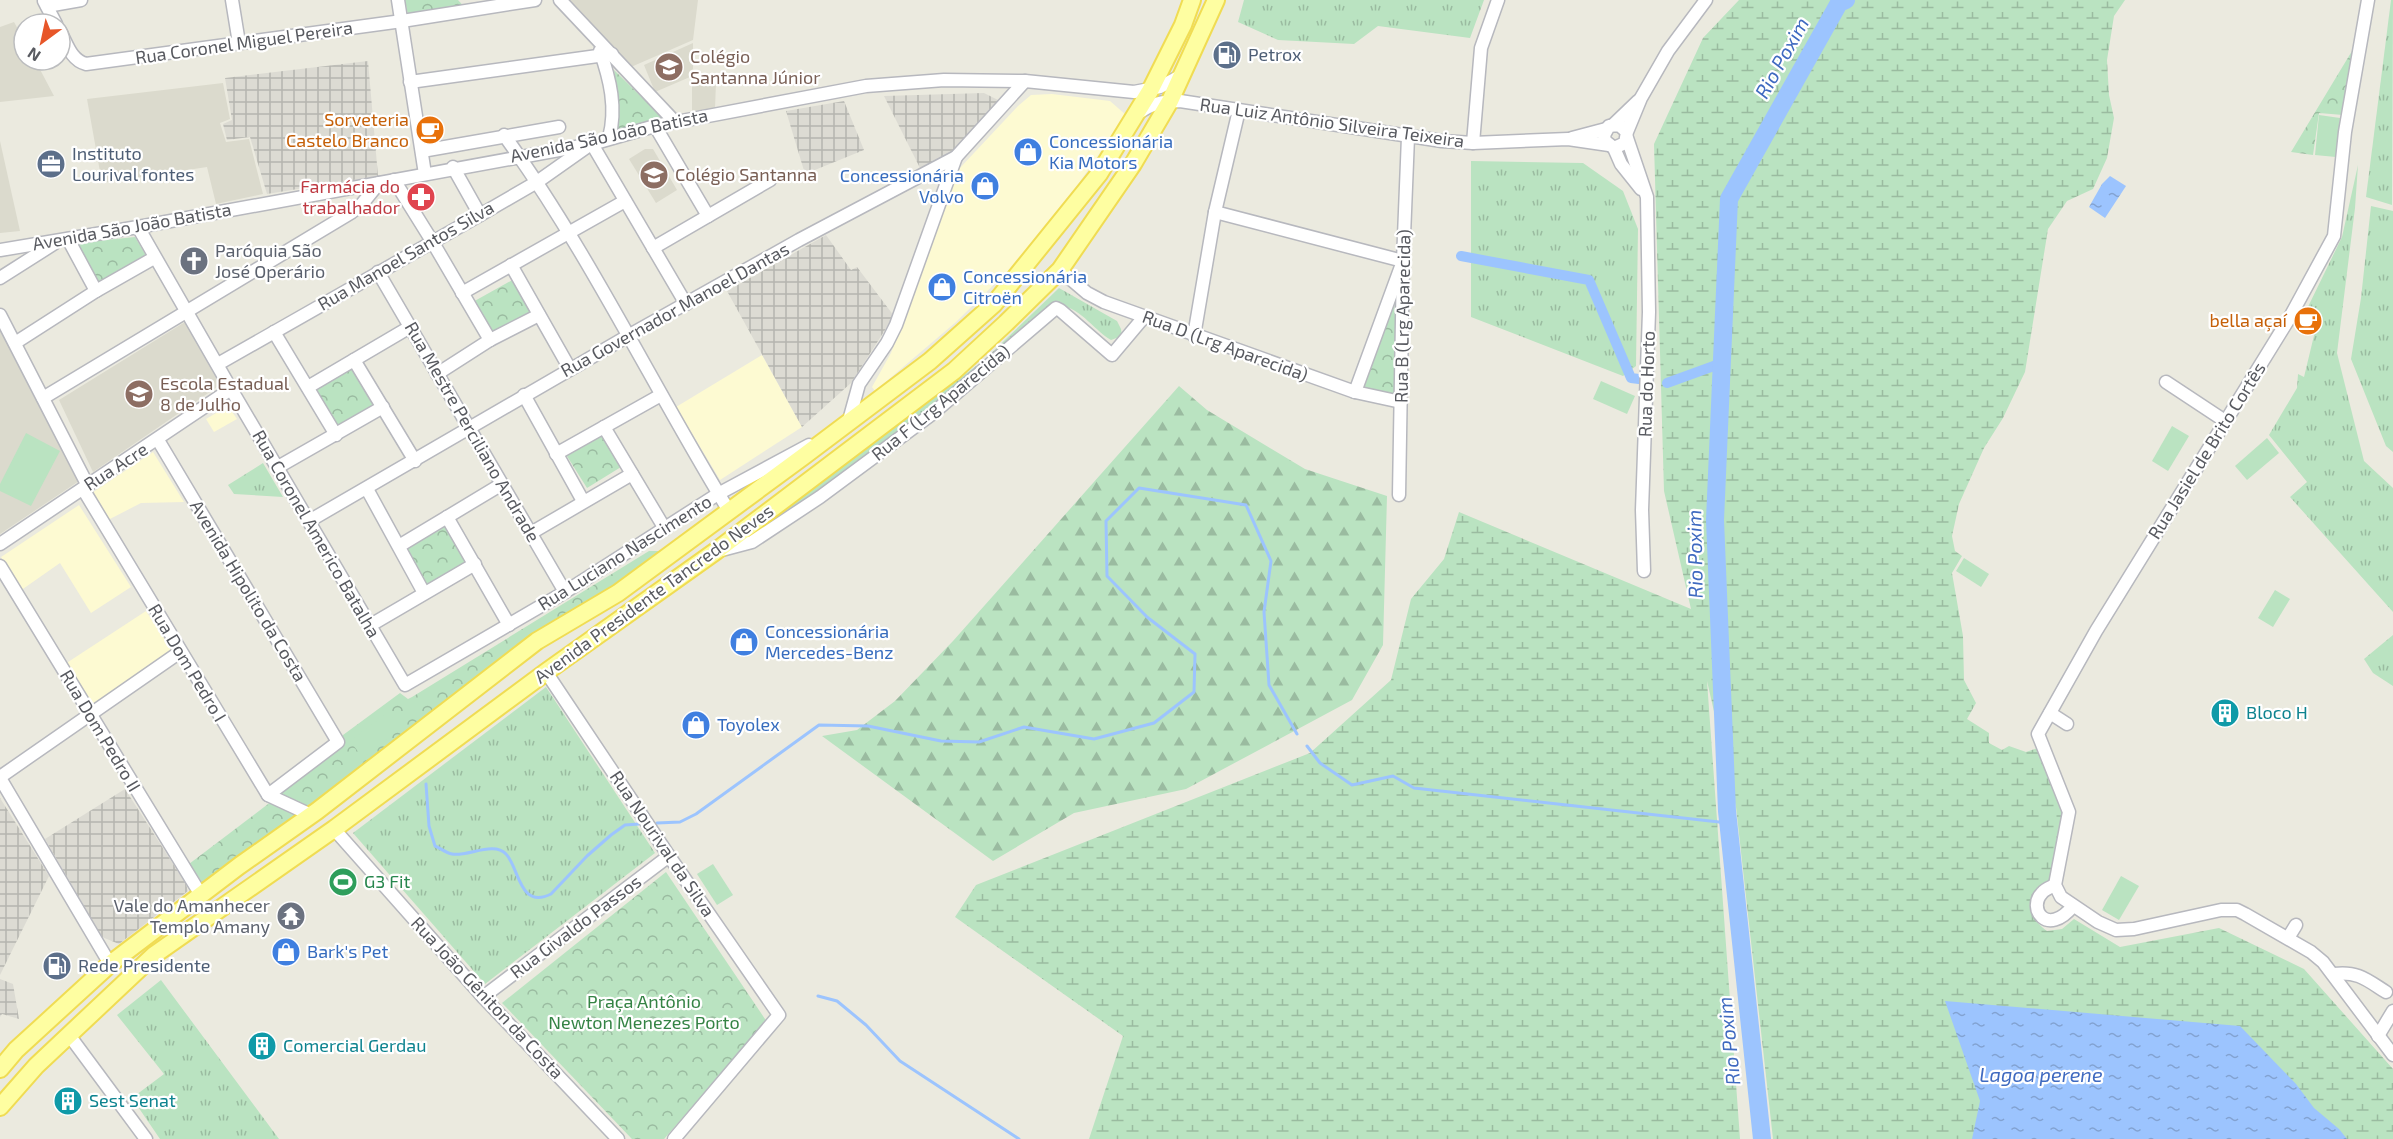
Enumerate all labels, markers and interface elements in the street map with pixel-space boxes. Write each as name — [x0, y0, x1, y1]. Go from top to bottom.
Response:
north arrow — [12, 12, 72, 72]
water label: Rio Poxim — [1749, 13, 1813, 102]
street label: Rua Coronel Miguel Pereira — [134, 16, 354, 68]
fuel station icon: Petrox — [1211, 39, 1243, 71]
place label: Petrox — [1248, 43, 1302, 65]
text: N — [24, 44, 44, 66]
place label: Colégio Santanna Júnior — [690, 45, 820, 88]
school or university icon: Colégio Santanna Júnior — [653, 51, 685, 83]
street label: Rua Luiz Antônio Silveira Teixeira — [1199, 93, 1466, 151]
street label: Avenida São João Batista — [508, 103, 710, 167]
place label: Sorveteria Castelo Branco — [286, 108, 409, 151]
cafe icon: Sorveteria Castelo Branco — [414, 114, 446, 146]
place label: Concessionária Kia Motors — [1049, 130, 1173, 173]
shop icon: Concessionária Kia Motors — [1012, 136, 1044, 168]
place label: Instituto Lourival fontes — [72, 142, 194, 185]
office icon: Instituto Lourival fontes — [35, 148, 67, 180]
school or university icon: Colégio Santanna — [638, 159, 670, 191]
place label: Colégio Santanna — [675, 163, 817, 185]
place label: Concessionária Volvo — [840, 164, 964, 207]
shop icon: Concessionária Volvo — [969, 170, 1001, 202]
place label: Farmácia do trabalhador — [300, 175, 400, 218]
pharmacy icon: Farmácia do trabalhador — [405, 181, 437, 213]
street label: Rua Manoel Santos Silva — [314, 196, 497, 315]
street label: Avenida São João Batista — [31, 198, 233, 254]
street label: Rua B (Lrg Aparecida) — [1389, 229, 1415, 403]
street label: Rua Governador Manoel Dantas — [556, 237, 793, 381]
place label: Paróquia São José Operário — [215, 239, 325, 282]
church icon: Paróquia São José Operário — [178, 245, 210, 277]
place label: Concessionária Citroën — [963, 265, 1087, 308]
shop icon: Concessionária Citroën — [926, 271, 958, 303]
street label: Rua D (Lrg Aparecida) — [1140, 305, 1311, 385]
cafe icon: bella açaí — [2292, 305, 2324, 337]
place label: bella açaí — [2209, 309, 2288, 332]
street label: Rua Mestre Perciliano Andrade — [401, 317, 545, 546]
street label: Rua do Horto — [1633, 330, 1659, 438]
street label: Rua F (Lrg Aparecida) — [867, 340, 1014, 465]
street label: Rua Jasiel de Brito Cortês — [2143, 358, 2270, 543]
place label: Escola Estadual 8 de Julho — [160, 372, 290, 415]
school or university icon: Escola Estadual 8 de Julho — [123, 378, 155, 410]
street label: Rua Coronel Americo Batalha — [248, 426, 385, 641]
street label: Rua Acre — [79, 437, 151, 495]
street label: Rua Luciano Nascimento — [534, 490, 715, 615]
street label: Avenida Hipolito da Costa — [186, 496, 312, 685]
street label: Avenida Presidente Tancredo Neves — [530, 499, 777, 687]
water label: Rio Poxim — [1681, 509, 1707, 599]
street label: Rua Dom Pedro I — [144, 600, 232, 725]
place label: Concessionária Mercedes-Benz — [765, 620, 893, 663]
shop icon: Concessionária Mercedes-Benz — [728, 626, 760, 658]
street label: Rua Dom Pedro II — [56, 666, 146, 795]
building icon: Bloco H — [2209, 697, 2241, 729]
place label: Bloco H — [2246, 701, 2308, 723]
shop icon: Toyolex — [680, 709, 712, 741]
place label: Toyolex — [717, 713, 780, 735]
street label: Rua Nourival da Silva — [606, 766, 720, 921]
sports icon: G3 Fit — [327, 866, 359, 898]
place label: G3 Fit — [364, 870, 410, 892]
street label: Rua Givaldo Passos — [506, 870, 645, 983]
place label: Vale do Amanhecer Templo Amany — [114, 894, 270, 937]
temple icon: Vale do Amanhecer Templo Amany — [275, 900, 307, 932]
street label: Rua João Gêniton da Costa — [407, 912, 569, 1083]
shop icon: Bark's Pet — [270, 936, 302, 968]
place label: Bark's Pet — [307, 940, 389, 962]
fuel station icon: Rede Presidente — [41, 950, 73, 982]
place label: Rede Presidente — [78, 954, 211, 976]
park label: Praça Antônio Newton Menezes Porto — [548, 990, 740, 1033]
water label: Rio Poxim — [1711, 996, 1745, 1086]
building icon: Comercial Gerdau — [246, 1030, 278, 1062]
place label: Comercial Gerdau — [283, 1034, 426, 1056]
water label: Lagoa perene — [1979, 1062, 2103, 1086]
building icon: Sest Senat — [52, 1085, 84, 1117]
place label: Sest Senat — [89, 1089, 176, 1111]

